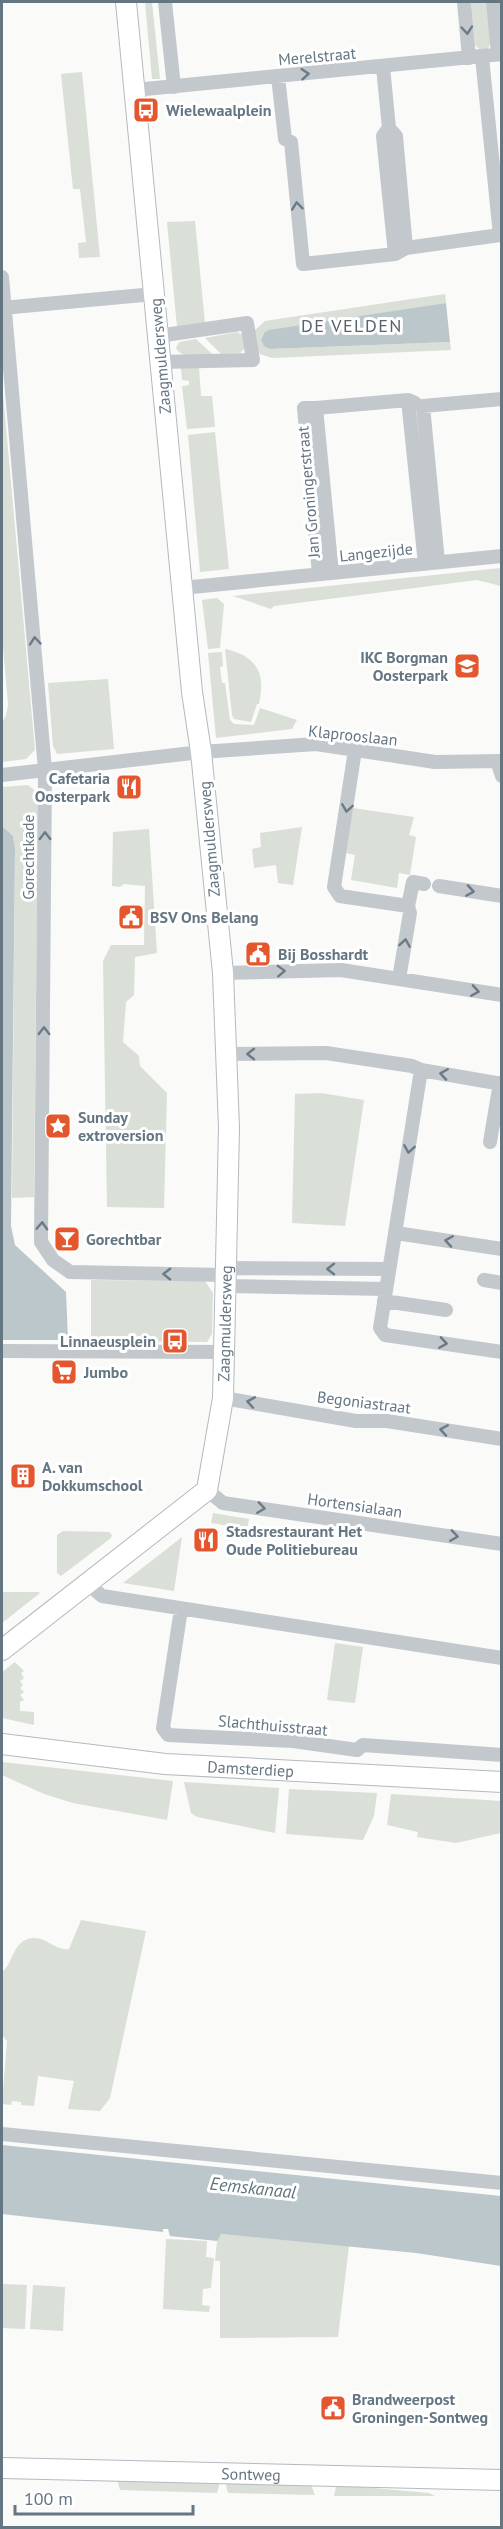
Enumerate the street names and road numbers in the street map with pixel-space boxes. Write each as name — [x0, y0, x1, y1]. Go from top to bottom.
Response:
street label: Merelstraat — [277, 43, 357, 69]
street label: Zaagmuldersweg — [145, 297, 175, 415]
street label: Jan Groningerstraat — [292, 425, 324, 560]
street label: Langezijde — [338, 538, 414, 566]
street label: Klaprooslaan — [307, 720, 399, 750]
street label: Zaagmuldersweg — [194, 780, 224, 898]
street label: Gorechtkade — [18, 814, 38, 900]
street label: Zaagmuldersweg — [213, 1265, 236, 1382]
street label: Begoniastraat — [316, 1386, 413, 1418]
street label: Hortensialaan — [306, 1488, 404, 1522]
street label: Slachthuisstraat — [217, 1710, 329, 1740]
street label: Damsterdiep — [207, 1756, 294, 1781]
street label: Sontweg — [221, 2463, 281, 2485]

